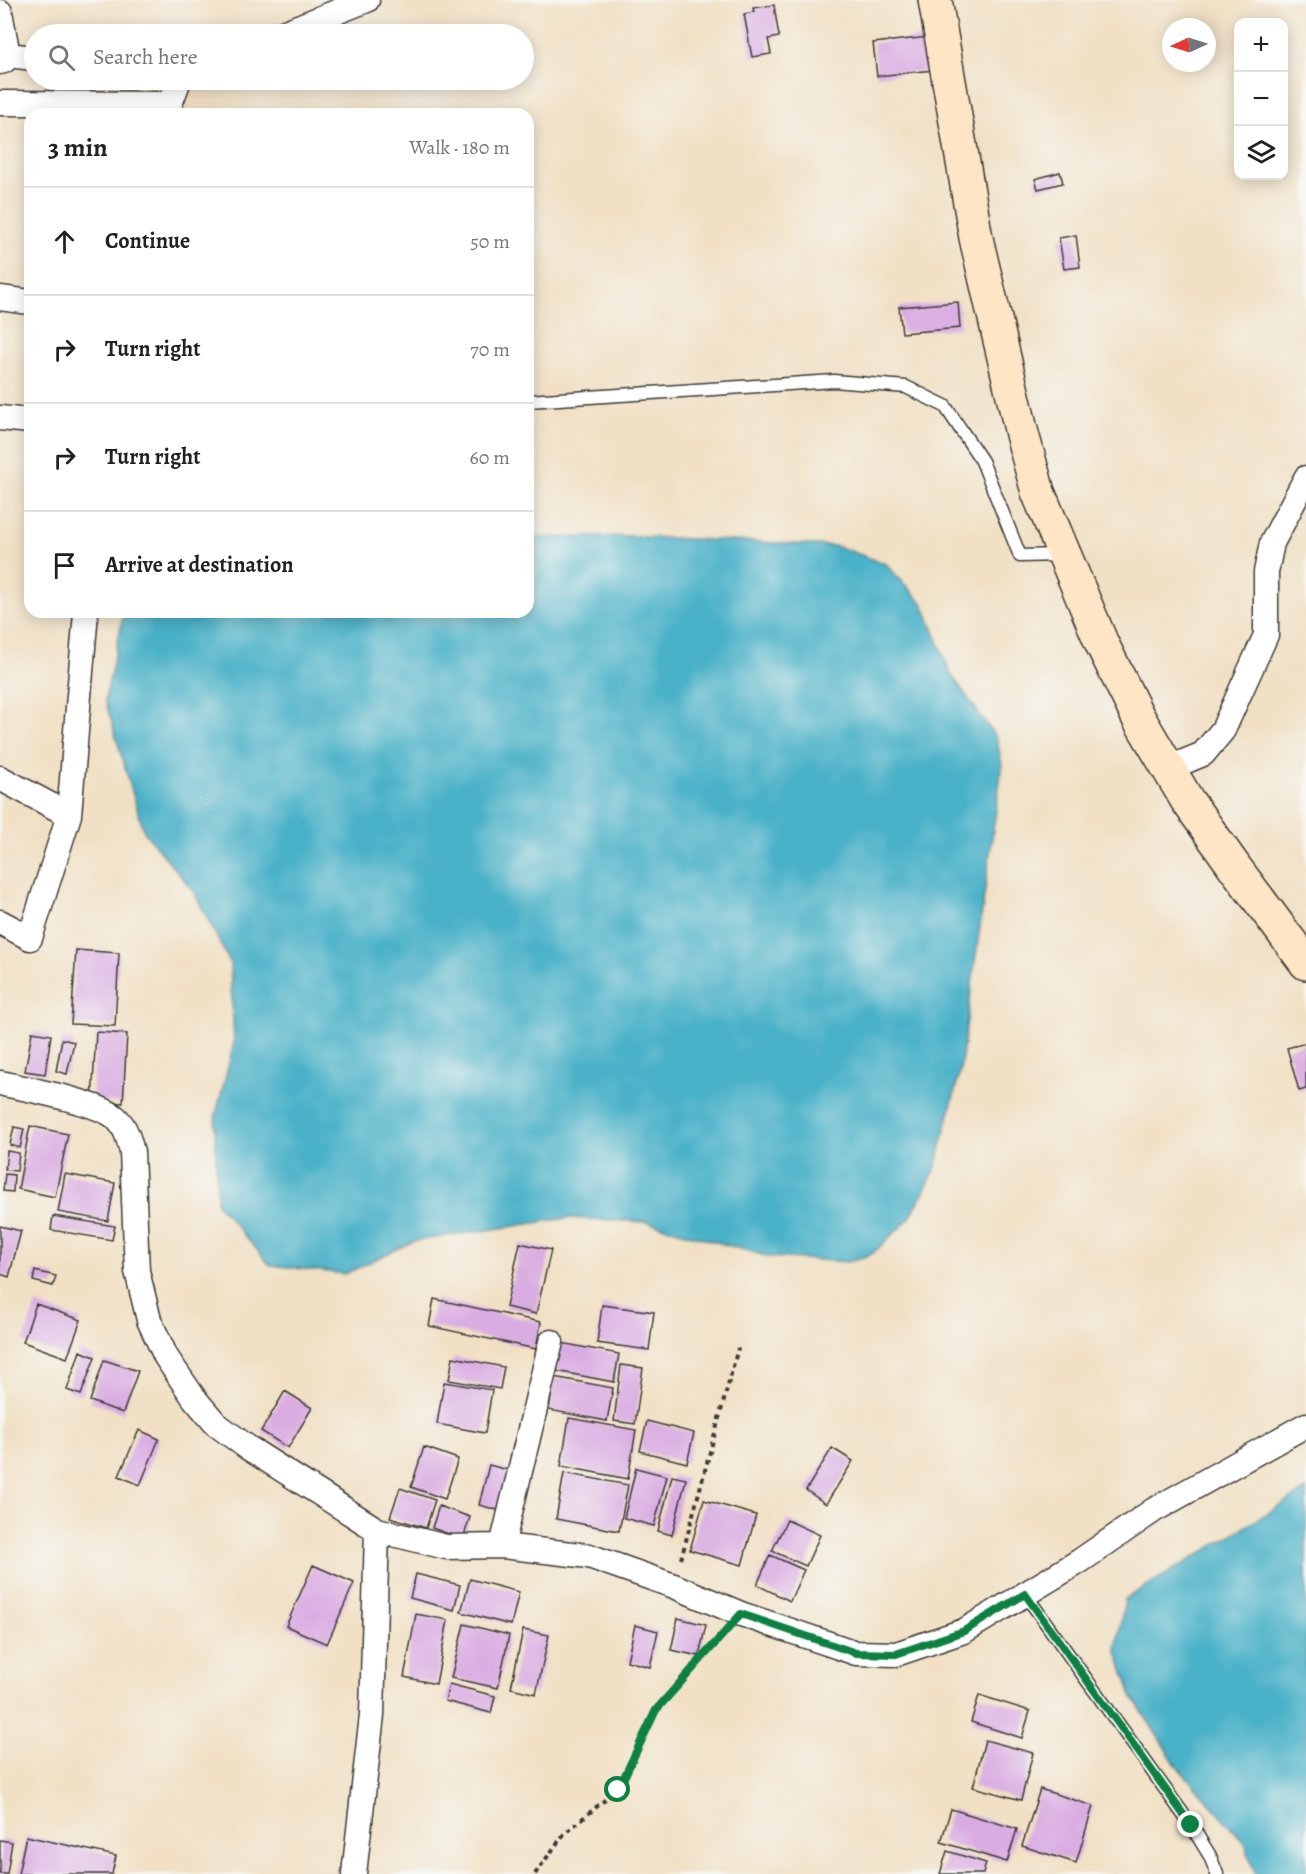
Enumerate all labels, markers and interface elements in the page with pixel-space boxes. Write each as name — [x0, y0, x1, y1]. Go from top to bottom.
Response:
north arrow — [1162, 18, 1216, 72]
map controls — [1234, 18, 1288, 180]
button: + — [1234, 18, 1288, 72]
search box — [24, 24, 534, 90]
icon: search — [45, 41, 78, 74]
text: Search here — [93, 42, 198, 72]
button: − — [1234, 72, 1288, 126]
button: layers — [1234, 126, 1288, 180]
text: 3 min — [48, 130, 108, 165]
text: Walk · 180 m — [409, 134, 510, 161]
icon: ahead — [48, 225, 81, 258]
text: Continue — [105, 226, 190, 256]
text: 50 m — [470, 228, 510, 255]
icon: right — [48, 333, 81, 366]
text: Turn right — [105, 334, 201, 364]
text: 70 m — [470, 336, 510, 363]
icon: right — [48, 441, 81, 474]
text: Turn right — [105, 442, 201, 472]
text: 60 m — [470, 444, 510, 471]
icon: arrive — [48, 549, 81, 582]
text: Arrive at destination — [105, 550, 294, 580]
route start — [604, 1776, 630, 1802]
route end — [1177, 1811, 1203, 1837]

